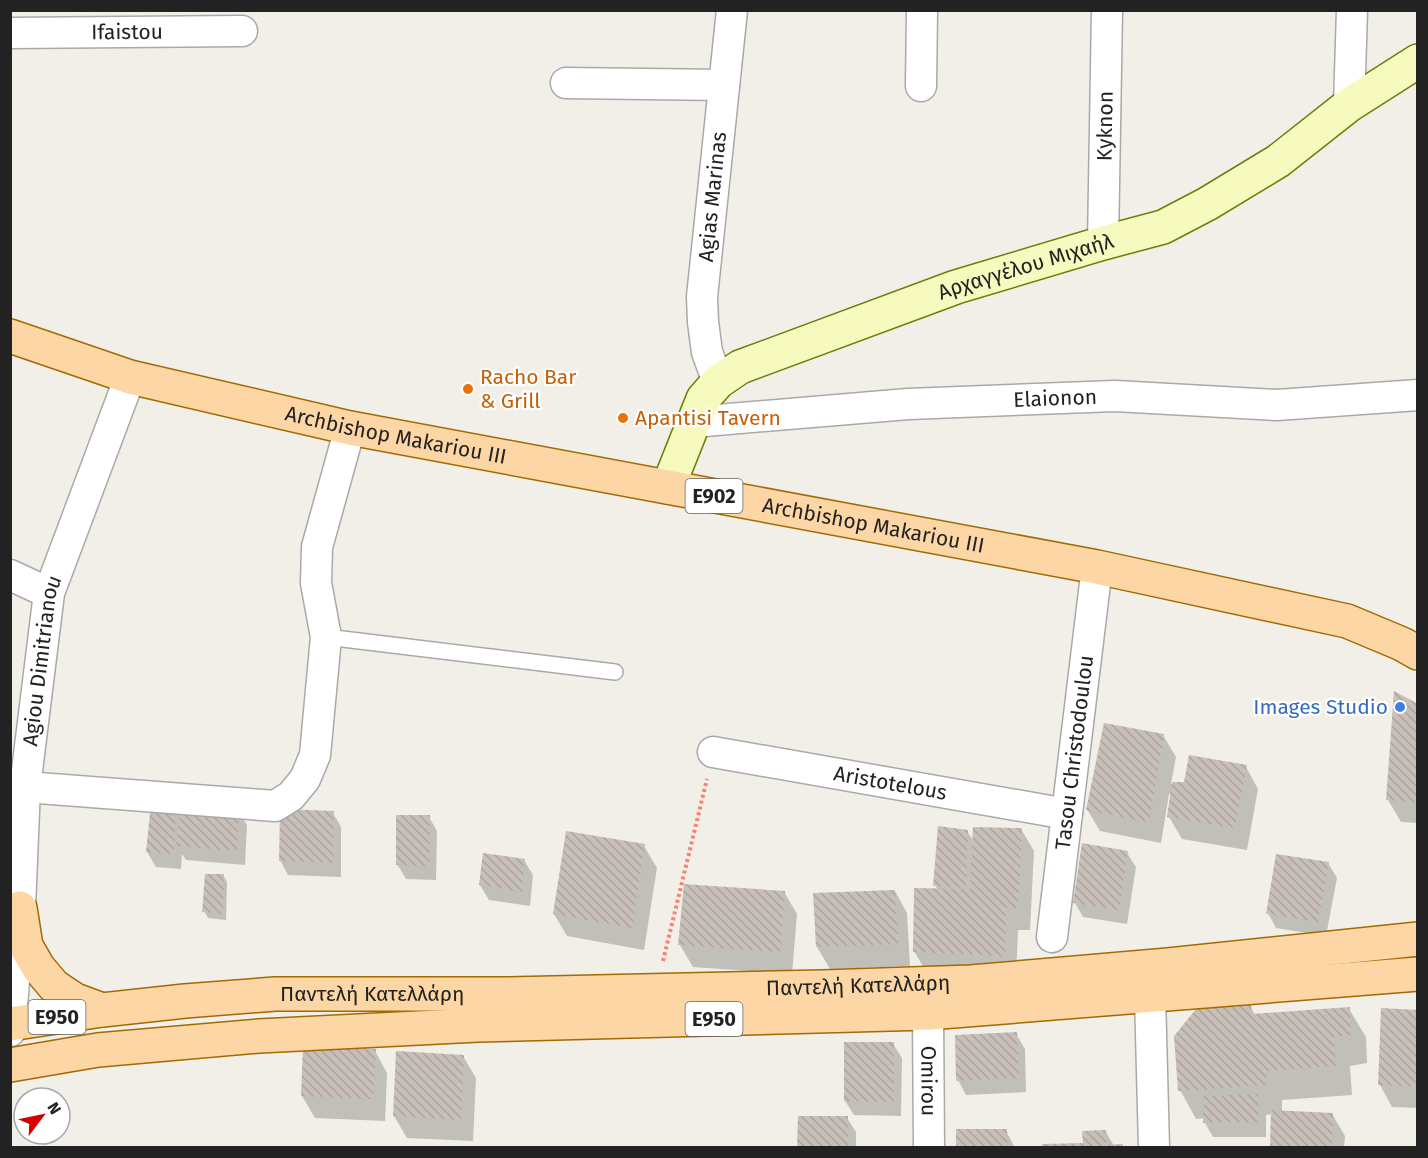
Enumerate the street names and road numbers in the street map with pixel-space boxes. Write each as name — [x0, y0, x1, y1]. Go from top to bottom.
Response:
street label: Ifaistou — [91, 19, 163, 45]
street label: Kyknon — [1091, 91, 1119, 161]
street label: Agias Marinas — [693, 130, 732, 263]
street label: Αρχαγγέλου Μιχαήλ — [934, 228, 1117, 306]
street label: Elaionon — [1013, 384, 1097, 413]
street label: Archbishop Makariou III — [283, 400, 509, 470]
road number: E902 — [686, 479, 742, 513]
street label: Archbishop Makariou III — [760, 492, 986, 559]
street label: Agiou Dimitrianou — [17, 571, 68, 748]
street label: Tasou Christodoulou — [1050, 654, 1099, 851]
street label: Aristotelous — [832, 760, 949, 806]
street label: Παντελή Κατελλάρη — [766, 970, 951, 1001]
street label: Παντελή Κατελλάρη — [280, 981, 464, 1007]
road number: E950 — [28, 1000, 86, 1034]
road number: E950 — [686, 1002, 742, 1036]
street label: Omirou — [915, 1046, 942, 1116]

